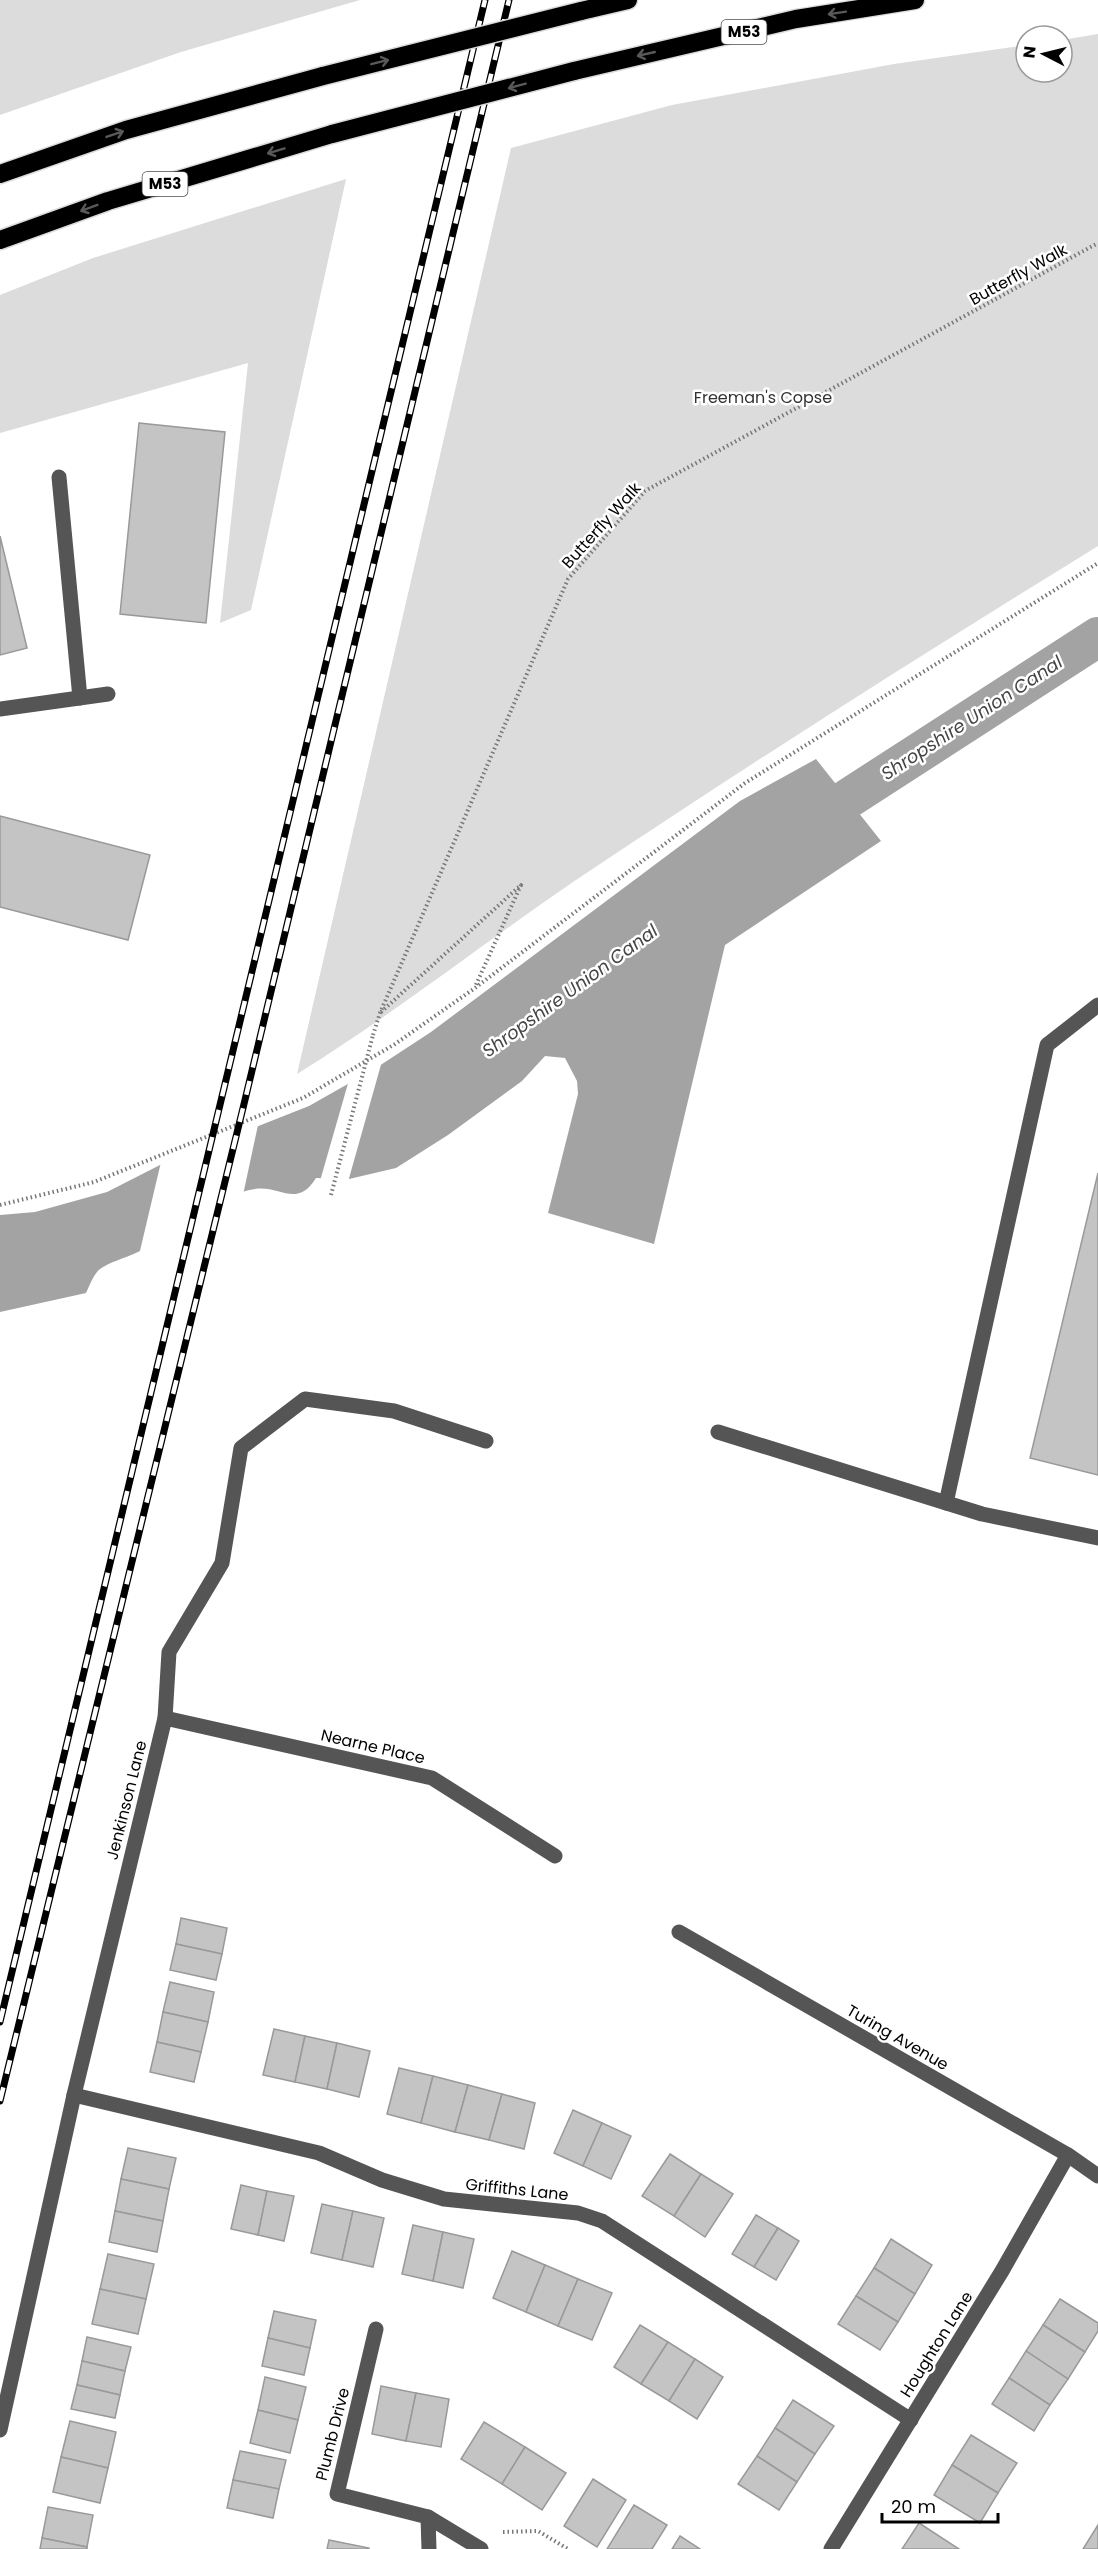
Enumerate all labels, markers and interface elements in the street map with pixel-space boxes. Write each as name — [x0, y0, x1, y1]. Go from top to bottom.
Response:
one-way arrow — [828, 7, 847, 18]
road number: M53 — [722, 20, 766, 44]
north arrow — [1014, 24, 1074, 84]
text: N — [1017, 45, 1042, 60]
one-way arrow — [637, 49, 656, 61]
one-way arrow — [370, 55, 389, 67]
one-way arrow — [508, 81, 527, 92]
one-way arrow — [105, 128, 124, 139]
one-way arrow — [267, 146, 286, 157]
road number: M53 — [142, 172, 188, 196]
one-way arrow — [80, 203, 99, 214]
street label: Butterfly Walk — [965, 238, 1072, 311]
park label: Freeman's Copse — [694, 386, 832, 409]
street label: Butterfly Walk — [556, 477, 647, 573]
water label: Shropshire Union Canal — [876, 649, 1068, 786]
water label: Shropshire Union Canal — [477, 918, 663, 1063]
street label: Nearne Place — [319, 1723, 427, 1770]
street label: Jenkinson Lane — [101, 1738, 152, 1862]
street label: Turing Avenue — [843, 1999, 953, 2076]
street label: Griffiths Lane — [464, 2173, 570, 2206]
street label: Houghton Lane — [895, 2287, 978, 2402]
street label: Plumb Drive — [310, 2385, 355, 2483]
scale bar — [882, 2486, 998, 2524]
text: 20 m — [891, 2494, 936, 2519]

